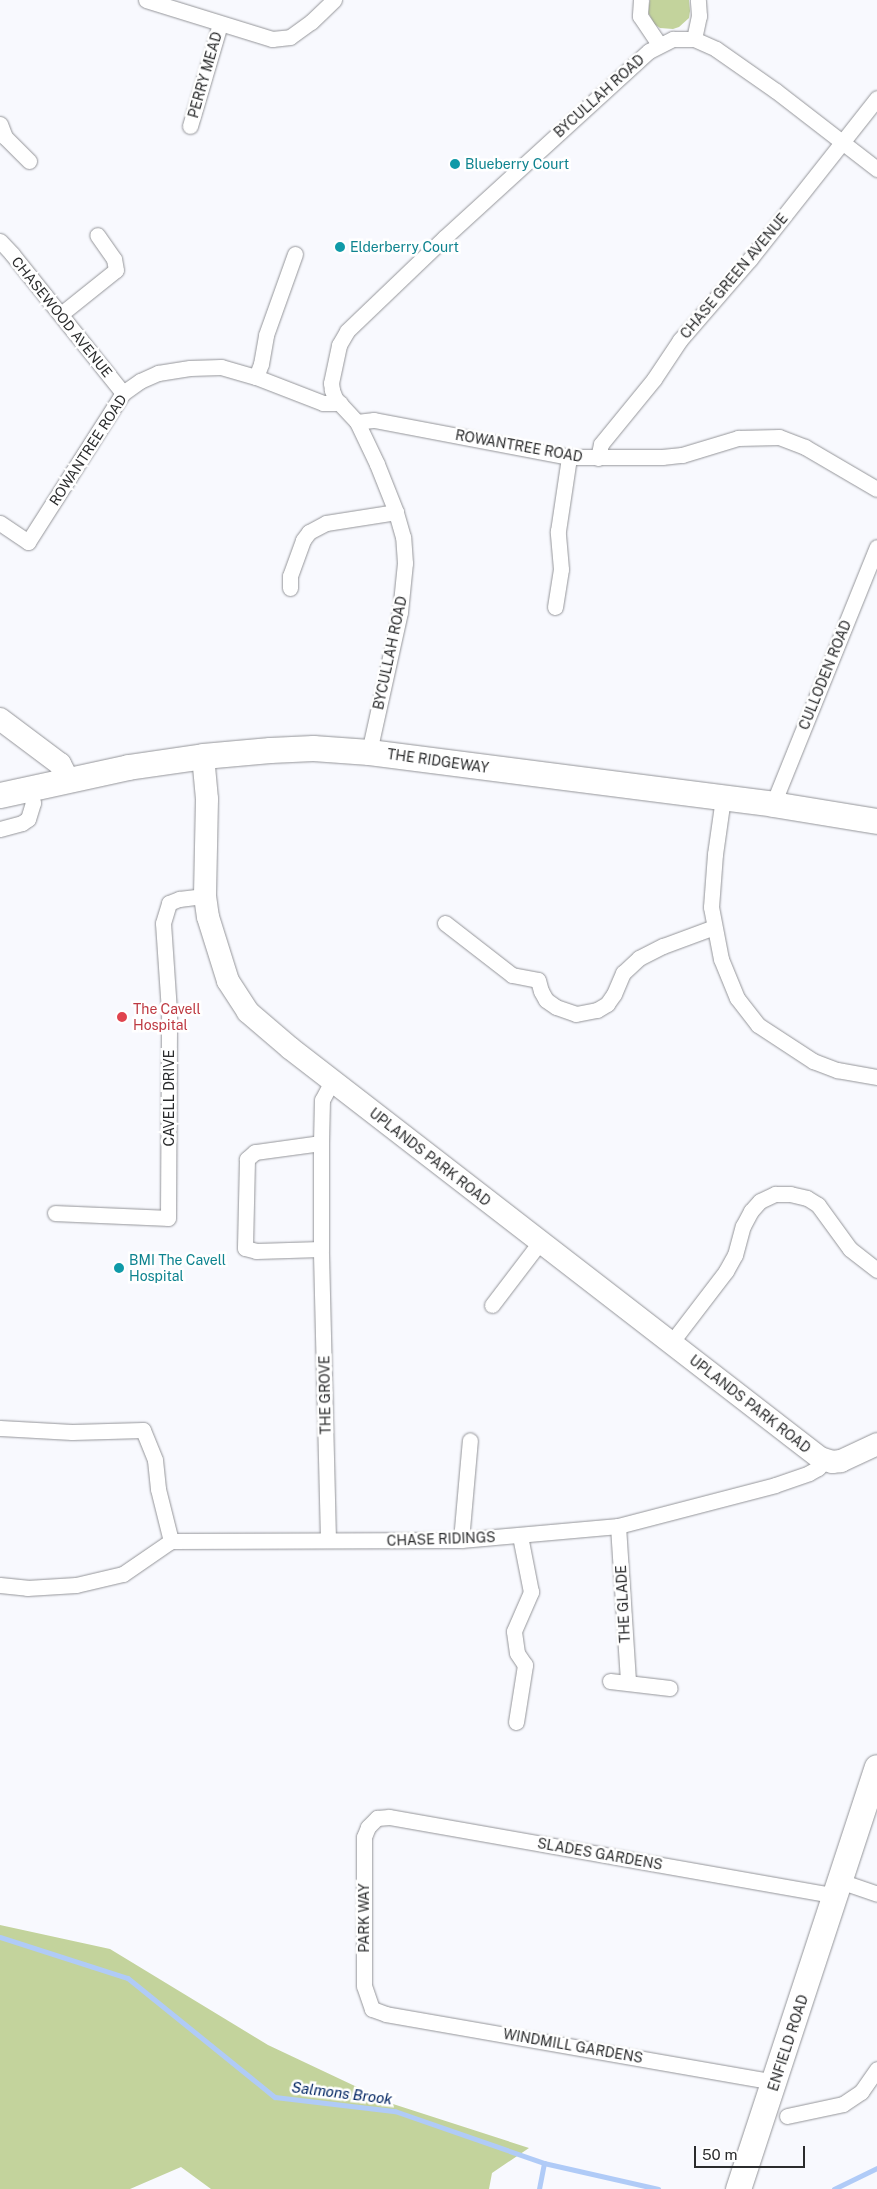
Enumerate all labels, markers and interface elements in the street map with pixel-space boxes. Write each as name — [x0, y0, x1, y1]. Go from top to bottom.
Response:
street label: PERRY MEAD — [185, 30, 225, 120]
street label: BYCULLAH ROAD — [550, 51, 648, 141]
place label: Blueberry Court — [465, 156, 569, 172]
marker: Blueberry Court — [449, 158, 461, 170]
street label: CHASE GREEN AVENUE — [677, 210, 791, 342]
place label: Elderberry Court — [350, 239, 459, 255]
marker: Elderberry Court — [334, 241, 346, 253]
street label: CHASEWOOD AVENUE — [8, 253, 116, 381]
street label: ROWANTREE ROAD — [46, 391, 130, 509]
street label: ROWANTREE ROAD — [454, 427, 584, 465]
street label: BYCULLAH ROAD — [370, 595, 410, 711]
street label: CULLODEN ROAD — [795, 618, 855, 732]
street label: THE RIDGEWAY — [386, 746, 490, 776]
place label: The Cavell Hospital — [133, 1001, 201, 1034]
marker: The Cavell Hospital — [115, 1010, 129, 1024]
street label: CAVELL DRIVE — [161, 1050, 177, 1146]
street label: UPLANDS PARK ROAD — [366, 1104, 494, 1210]
place label: BMI The Cavell Hospital — [129, 1252, 226, 1284]
marker: BMI The Cavell Hospital — [113, 1262, 125, 1274]
street label: UPLANDS PARK ROAD — [686, 1351, 814, 1457]
street label: THE GROVE — [316, 1355, 334, 1435]
street label: CHASE RIDINGS — [386, 1529, 496, 1549]
street label: THE GLADE — [613, 1565, 633, 1643]
street label: SLADES GARDENS — [536, 1835, 664, 1873]
street label: PARK WAY — [356, 1883, 372, 1953]
street label: ENFIELD ROAD — [765, 1993, 811, 2093]
street label: WINDMILL GARDENS — [502, 2025, 644, 2067]
water label: Salmons Brook — [291, 2078, 393, 2108]
scale bar — [697, 2136, 808, 2168]
text: 50 m — [702, 2146, 737, 2163]

